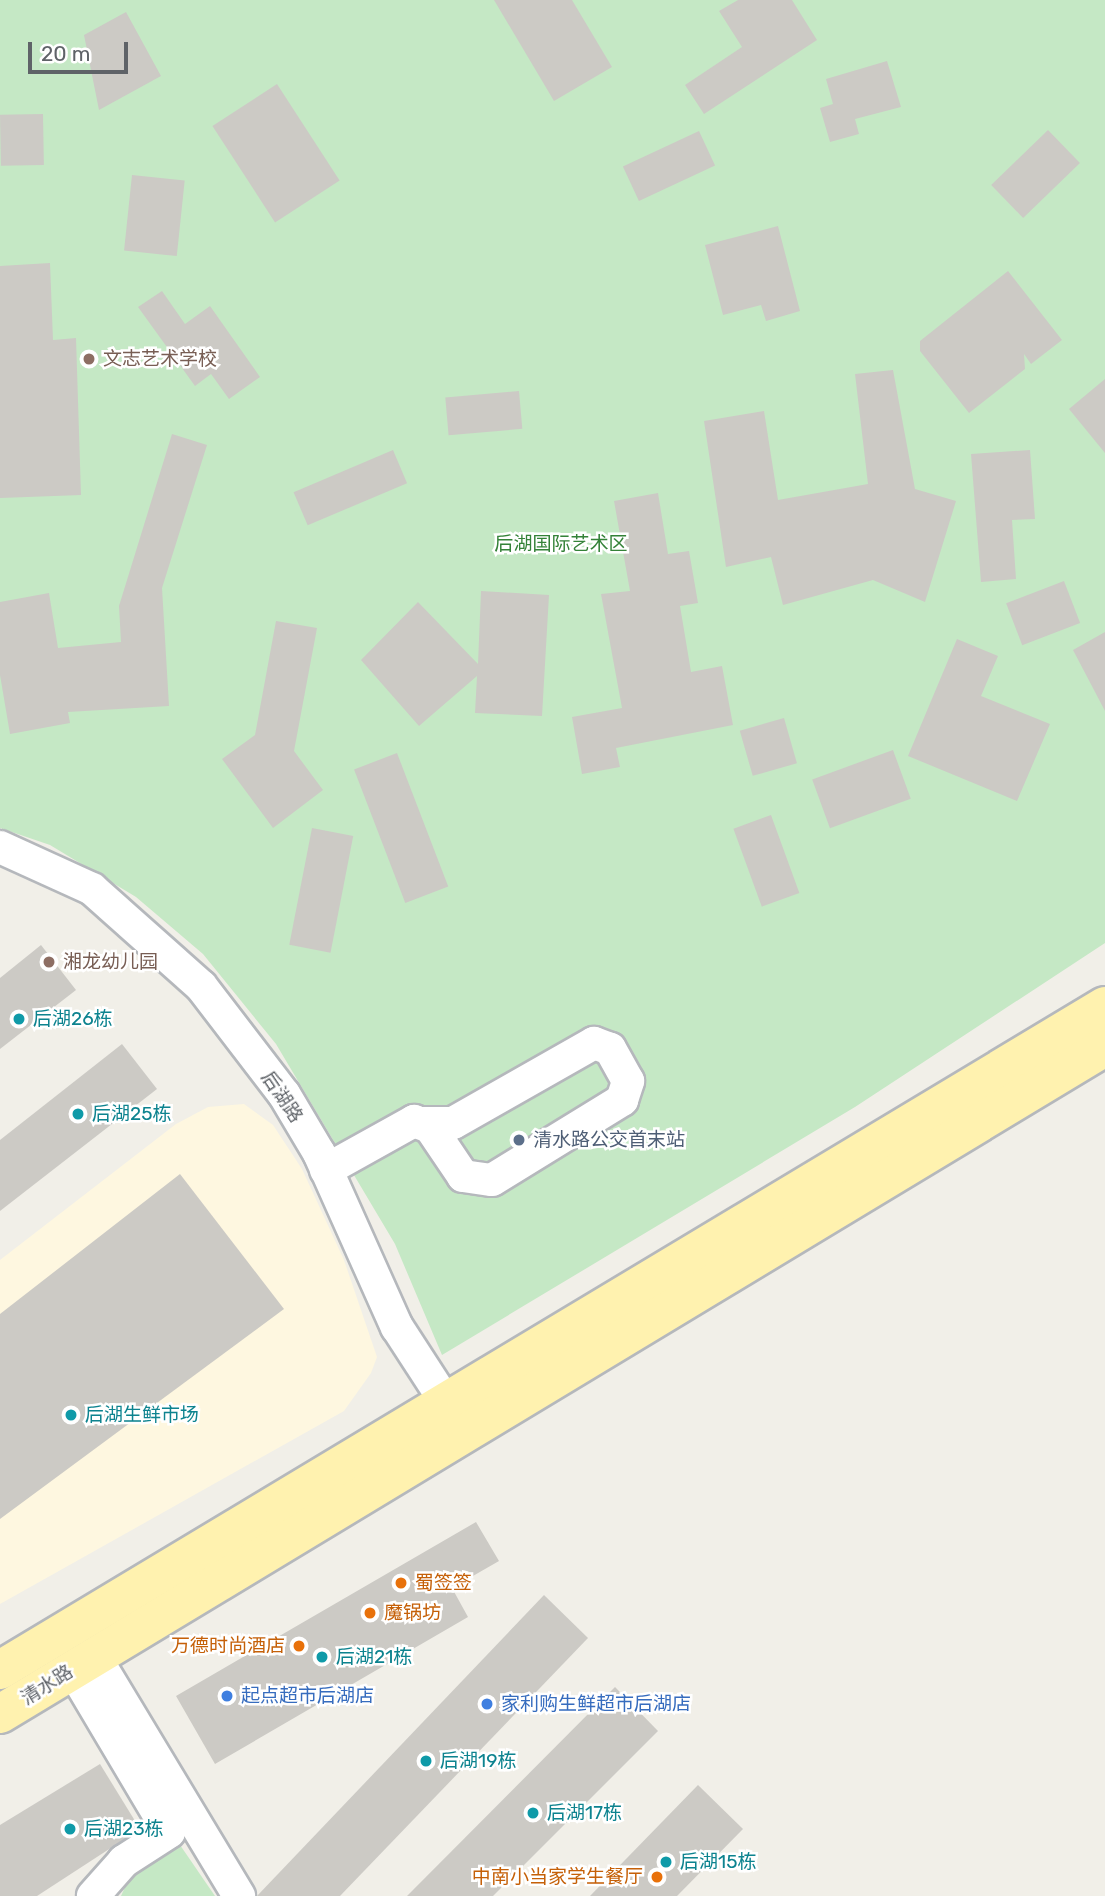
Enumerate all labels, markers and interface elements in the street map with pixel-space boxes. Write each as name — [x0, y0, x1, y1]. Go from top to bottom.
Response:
scale bar — [32, 28, 131, 72]
text: 20 m — [41, 41, 90, 66]
place label: 文志艺术学校 — [103, 348, 217, 370]
marker: 文志艺术学校 — [81, 351, 97, 367]
park label: 后湖国际艺术区 — [495, 533, 627, 555]
place label: 湘龙幼儿园 — [63, 951, 158, 973]
marker: 湘龙幼儿园 — [41, 954, 57, 970]
place label: 后湖26栋 — [33, 1008, 113, 1030]
marker: 后湖26栋 — [11, 1011, 27, 1027]
street label: 后湖路 — [257, 1067, 307, 1127]
place label: 后湖25栋 — [92, 1103, 171, 1125]
marker: 后湖25栋 — [70, 1106, 86, 1122]
place label: 清水路公交首末站 — [533, 1129, 685, 1151]
marker: 清水路公交首末站 — [511, 1132, 527, 1148]
place label: 后湖生鲜市场 — [85, 1404, 199, 1426]
marker: 后湖生鲜市场 — [63, 1407, 79, 1423]
place label: 蜀签签 — [415, 1572, 472, 1594]
marker: 蜀签签 — [393, 1575, 409, 1591]
place label: 魔锅坊 — [384, 1602, 441, 1624]
marker: 魔锅坊 — [362, 1605, 378, 1621]
place label: 万德时尚酒店 — [171, 1635, 285, 1657]
marker: 万德时尚酒店 — [291, 1638, 307, 1654]
place label: 后湖21栋 — [336, 1646, 412, 1668]
marker: 后湖21栋 — [314, 1649, 330, 1665]
street label: 清水路 — [17, 1660, 77, 1710]
place label: 起点超市后湖店 — [241, 1685, 374, 1707]
marker: 起点超市后湖店 — [219, 1688, 235, 1704]
place label: 家利购生鲜超市后湖店 — [501, 1693, 691, 1715]
marker: 家利购生鲜超市后湖店 — [479, 1696, 495, 1712]
place label: 后湖19栋 — [440, 1750, 516, 1772]
marker: 后湖19栋 — [418, 1753, 434, 1769]
place label: 后湖17栋 — [547, 1802, 622, 1824]
marker: 后湖17栋 — [525, 1805, 541, 1821]
place label: 后湖23栋 — [84, 1818, 164, 1840]
marker: 后湖23栋 — [62, 1821, 78, 1837]
place label: 后湖15栋 — [680, 1851, 756, 1873]
marker: 后湖15栋 — [658, 1854, 674, 1870]
place label: 中南小当家学生餐厅 — [472, 1866, 643, 1888]
marker: 中南小当家学生餐厅 — [649, 1869, 665, 1885]

